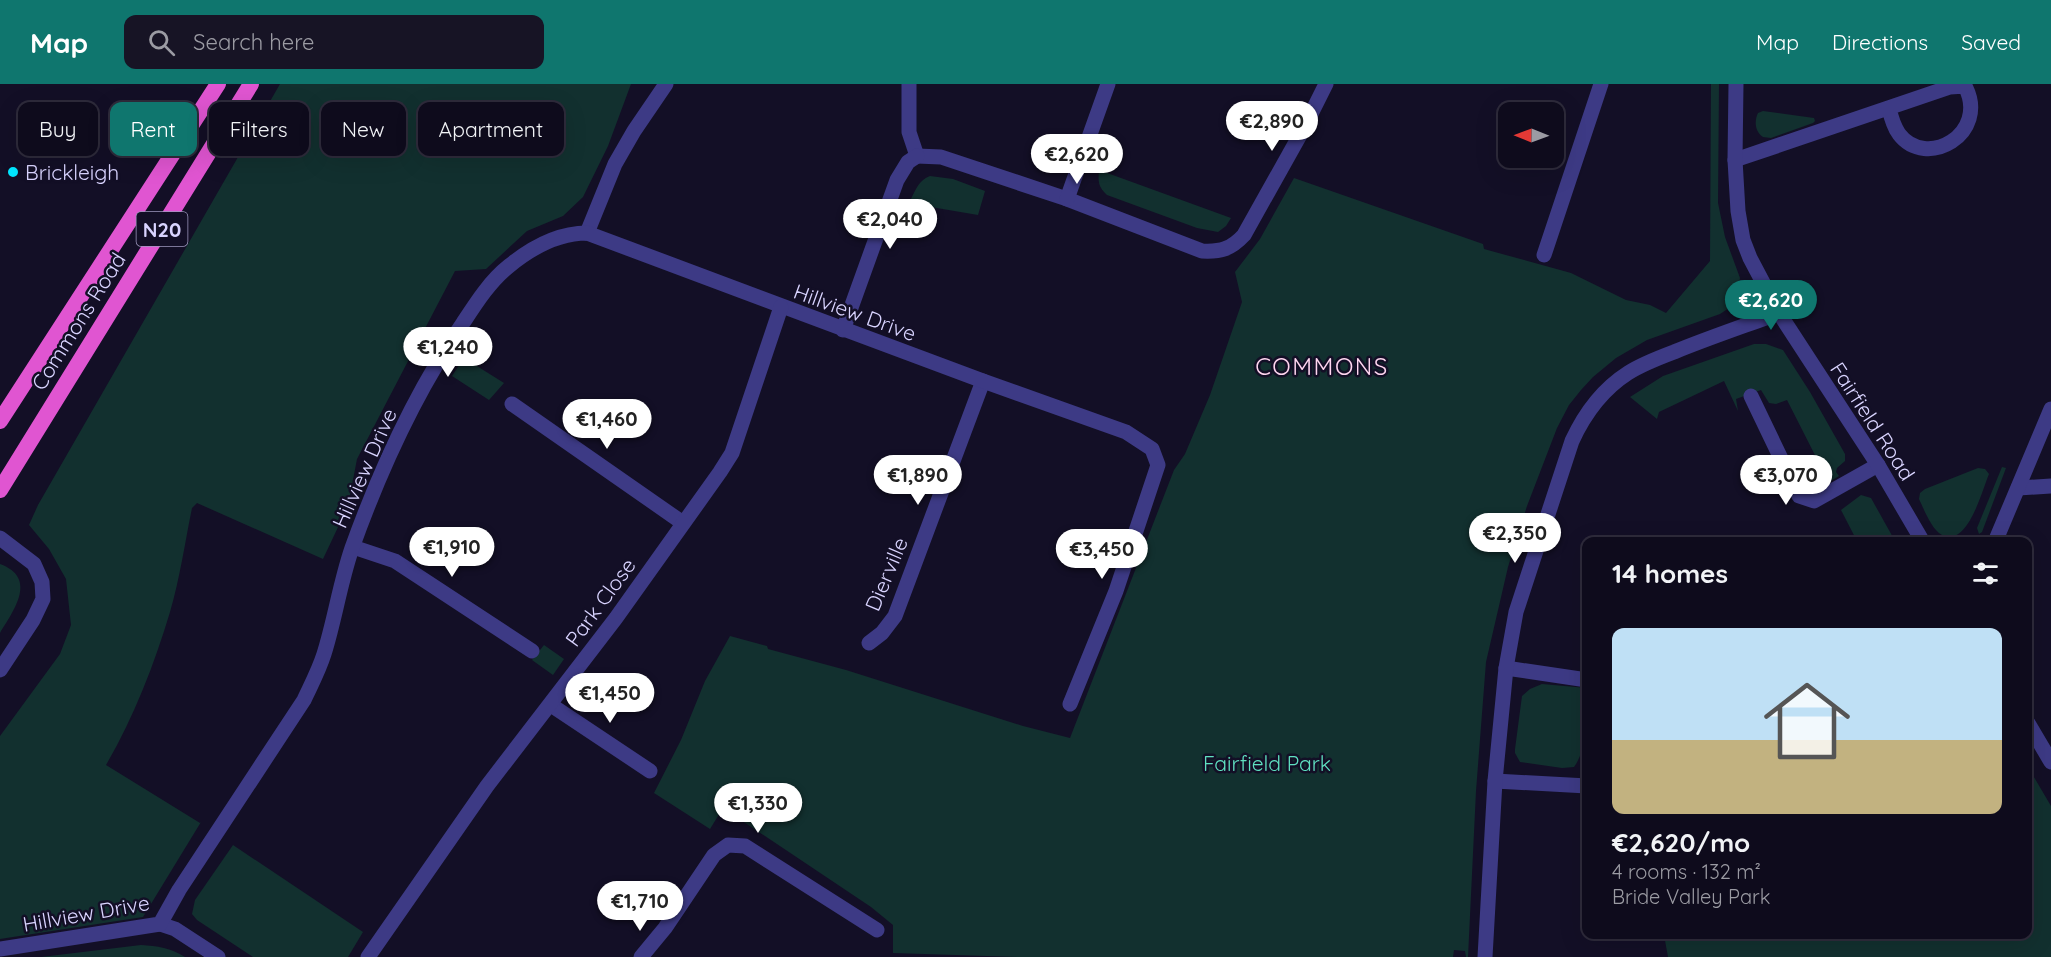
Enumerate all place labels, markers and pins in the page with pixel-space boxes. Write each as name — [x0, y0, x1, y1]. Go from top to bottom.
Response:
pin: €2,890 — [1223, 101, 1321, 152]
pin: €2,620 — [1028, 134, 1126, 185]
place label: Brickleigh — [25, 159, 119, 185]
marker: Brickleigh — [6, 165, 20, 179]
pin: €2,040 — [841, 199, 939, 250]
pin: €2,620 — [1722, 280, 1820, 331]
pin: €1,240 — [399, 327, 497, 378]
pin: €1,460 — [558, 399, 656, 450]
pin: €1,890 — [869, 455, 967, 506]
pin: €3,070 — [1737, 455, 1835, 506]
pin: €2,350 — [1466, 513, 1564, 564]
pin: €1,910 — [403, 527, 501, 578]
pin: €3,450 — [1053, 529, 1151, 580]
pin: €1,450 — [561, 673, 659, 724]
pin: €1,330 — [709, 783, 807, 834]
pin: €1,710 — [591, 881, 689, 932]

